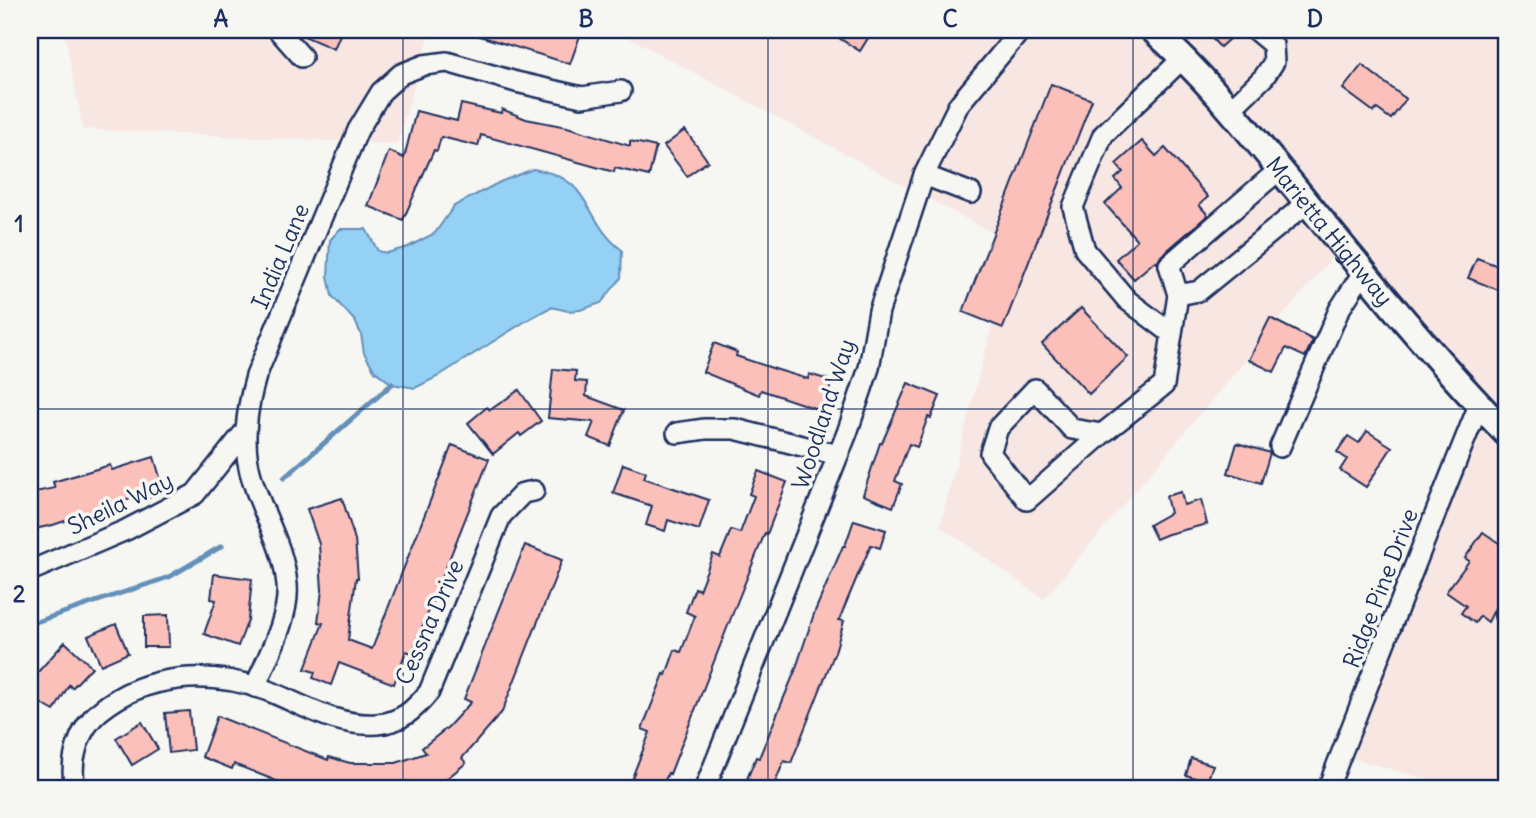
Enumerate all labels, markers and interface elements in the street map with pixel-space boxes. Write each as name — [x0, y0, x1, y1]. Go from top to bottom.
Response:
text: A — [214, 4, 229, 33]
text: B — [578, 4, 594, 33]
text: C — [942, 4, 958, 33]
text: D — [1307, 4, 1323, 33]
street label: Marietta Highway — [1260, 150, 1400, 311]
street label: India Lane — [245, 199, 315, 313]
text: 1 — [14, 209, 24, 238]
street label: Woodland Way — [785, 335, 861, 493]
street label: Sheila Way — [63, 465, 177, 541]
street label: Ridge Pine Drive — [1336, 504, 1424, 672]
street label: Cessna Drive — [388, 555, 470, 689]
text: 2 — [13, 579, 26, 608]

